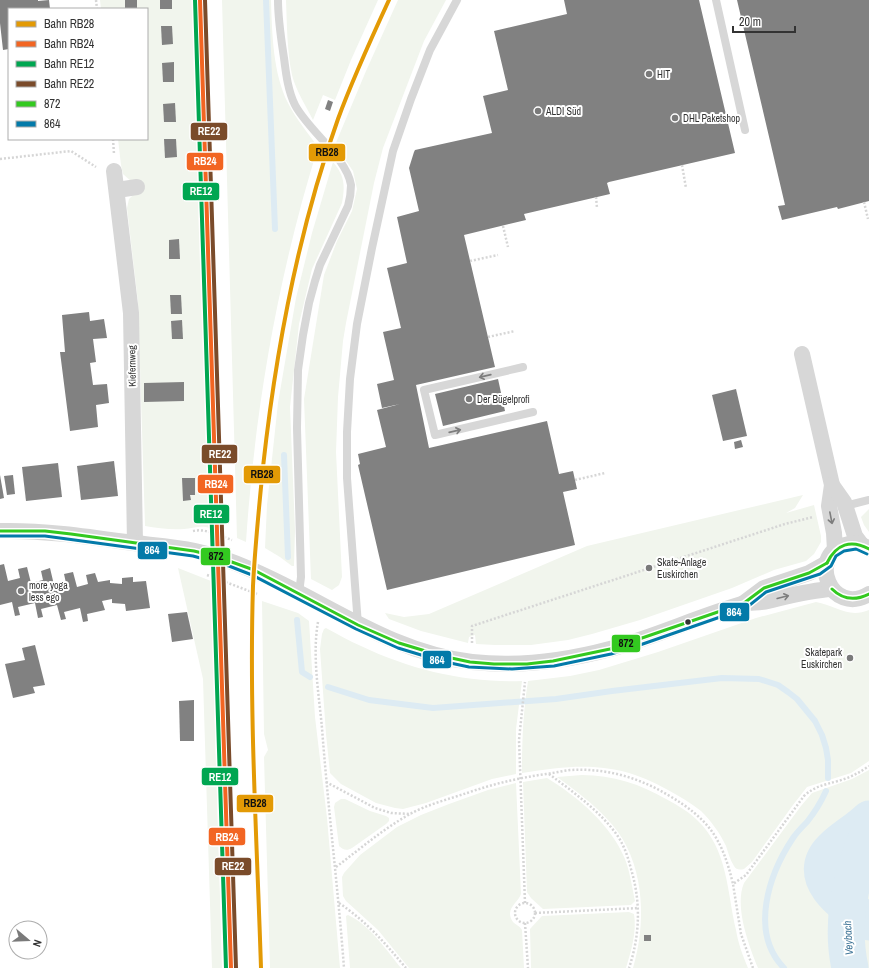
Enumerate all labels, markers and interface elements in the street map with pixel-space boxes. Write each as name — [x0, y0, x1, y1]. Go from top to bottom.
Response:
legend — [8, 8, 148, 140]
scale bar — [733, 8, 795, 34]
text: 20 m — [739, 14, 761, 30]
text: Bahn RB28 — [44, 16, 94, 32]
text: Bahn RB24 — [44, 36, 95, 52]
text: Bahn RE12 — [44, 56, 94, 72]
place label: HIT — [657, 68, 670, 81]
marker: HIT — [644, 69, 654, 79]
text: Bahn RE22 — [44, 76, 94, 92]
text: 872 — [44, 96, 60, 112]
place label: ALDI Süd — [545, 105, 581, 118]
marker: ALDI Süd — [533, 106, 543, 116]
place label: DHL Paketshop — [683, 112, 741, 125]
marker: DHL Paketshop — [670, 113, 680, 123]
text: 864 — [44, 116, 61, 132]
line badge: RE22 — [190, 122, 228, 141]
text: RE22 — [198, 124, 220, 138]
line badge: RB28 — [308, 143, 346, 162]
text: RB28 — [315, 145, 339, 159]
line badge: RB24 — [186, 152, 224, 171]
text: RB24 — [193, 154, 217, 168]
line badge: RE12 — [182, 182, 220, 201]
text: RE12 — [190, 184, 212, 198]
street label: Kiefernweg — [125, 345, 139, 387]
one-way arrow — [479, 372, 492, 380]
place label: Der Bügelprofi — [477, 393, 530, 406]
marker: Der Bügelprofi — [464, 394, 474, 404]
one-way arrow — [449, 426, 462, 434]
line badge: RE22 — [201, 444, 238, 464]
text: RE22 — [209, 447, 231, 461]
line badge: RB28 — [243, 465, 281, 484]
text: RB28 — [250, 467, 274, 481]
line badge: RB24 — [197, 474, 234, 494]
text: RB24 — [204, 477, 228, 491]
line badge: RE12 — [193, 504, 230, 524]
text: RE12 — [200, 507, 222, 521]
one-way arrow — [827, 511, 835, 524]
line badge: 864 — [137, 541, 168, 560]
text: 864 — [144, 543, 160, 557]
line badge: 872 — [200, 547, 231, 566]
text: 872 — [208, 549, 224, 563]
place label: Skate-Anlage Euskirchen — [657, 556, 707, 581]
marker: Skate-Anlage Euskirchen — [644, 563, 654, 573]
place label: more yoga less ego — [29, 579, 68, 604]
marker: more yoga less ego — [16, 586, 26, 596]
one-way arrow — [776, 593, 789, 601]
line badge: 864 — [719, 602, 750, 622]
text: 864 — [726, 605, 742, 619]
unlabelled marker — [683, 617, 693, 627]
line badge: 872 — [611, 634, 641, 653]
text: 872 — [618, 636, 634, 650]
place label: Skatepark Euskirchen — [801, 646, 843, 671]
line badge: 864 — [422, 650, 452, 669]
text: 864 — [429, 653, 445, 667]
marker: Skatepark Euskirchen — [845, 653, 855, 663]
line badge: RE12 — [201, 767, 239, 786]
text: RE12 — [209, 770, 231, 784]
line badge: RB28 — [236, 794, 274, 813]
text: RB28 — [243, 796, 267, 810]
line badge: RB24 — [208, 827, 246, 846]
text: RB24 — [215, 830, 239, 844]
line badge: RE22 — [214, 857, 252, 876]
text: RE22 — [222, 859, 244, 873]
north arrow — [8, 920, 48, 960]
water label: Veybach — [840, 920, 856, 956]
text: N — [30, 938, 45, 949]

